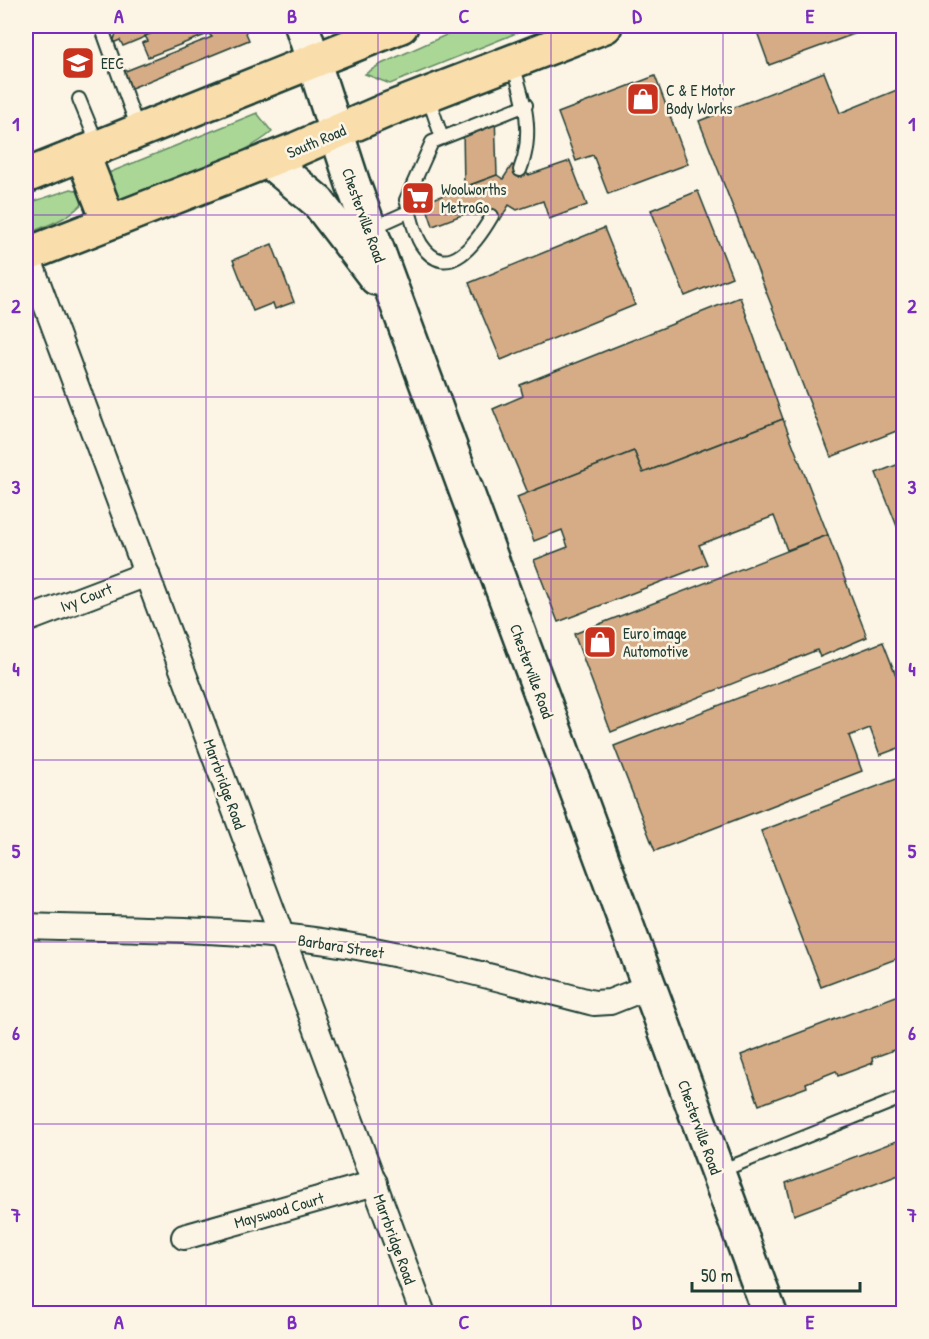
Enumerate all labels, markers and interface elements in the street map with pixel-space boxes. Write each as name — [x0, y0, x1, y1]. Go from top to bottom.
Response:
text: A — [114, 2, 124, 29]
text: B — [287, 2, 297, 29]
text: C — [459, 2, 470, 29]
text: D — [632, 2, 642, 29]
text: E — [806, 2, 815, 29]
school or university icon: EEC — [60, 45, 96, 81]
place label: EEC — [101, 52, 124, 74]
place label: C & E Motor Body Works — [666, 79, 735, 119]
shop icon: C & E Motor Body Works — [625, 81, 661, 117]
text: 1 — [12, 110, 20, 137]
text: 1 — [908, 110, 916, 137]
street label: South Road — [283, 119, 349, 163]
street label: Chesterville Road — [337, 165, 391, 265]
place label: Woolworths MetroGo — [441, 178, 506, 218]
supermarket icon: Woolworths MetroGo — [400, 180, 436, 216]
text: 2 — [11, 292, 21, 319]
text: 2 — [907, 292, 917, 319]
text: 3 — [12, 473, 21, 500]
text: 3 — [908, 473, 917, 500]
street label: Ivy Court — [57, 577, 116, 617]
street label: Chesterville Road — [505, 621, 559, 721]
place label: Euro image Automotive — [623, 622, 689, 662]
shop icon: Euro image Automotive — [582, 624, 618, 660]
text: 4 — [12, 655, 20, 682]
text: 4 — [908, 655, 916, 682]
street label: Marrbridge Road — [199, 736, 251, 832]
text: 5 — [12, 837, 21, 864]
text: 5 — [908, 837, 917, 864]
street label: Barbara Street — [296, 928, 386, 964]
text: 6 — [12, 1019, 20, 1046]
text: 6 — [908, 1019, 916, 1046]
street label: Chesterville Road — [673, 1077, 727, 1177]
street label: Mayswood Court — [232, 1187, 327, 1233]
street label: Marrbridge Road — [369, 1191, 421, 1287]
text: 7 — [10, 1201, 21, 1228]
text: 7 — [906, 1201, 917, 1228]
scale bar — [692, 1255, 860, 1293]
text: 50 m — [701, 1263, 733, 1288]
text: A — [114, 1308, 124, 1335]
text: B — [287, 1308, 297, 1335]
text: C — [459, 1308, 470, 1335]
text: D — [632, 1308, 642, 1335]
text: E — [806, 1308, 815, 1335]

